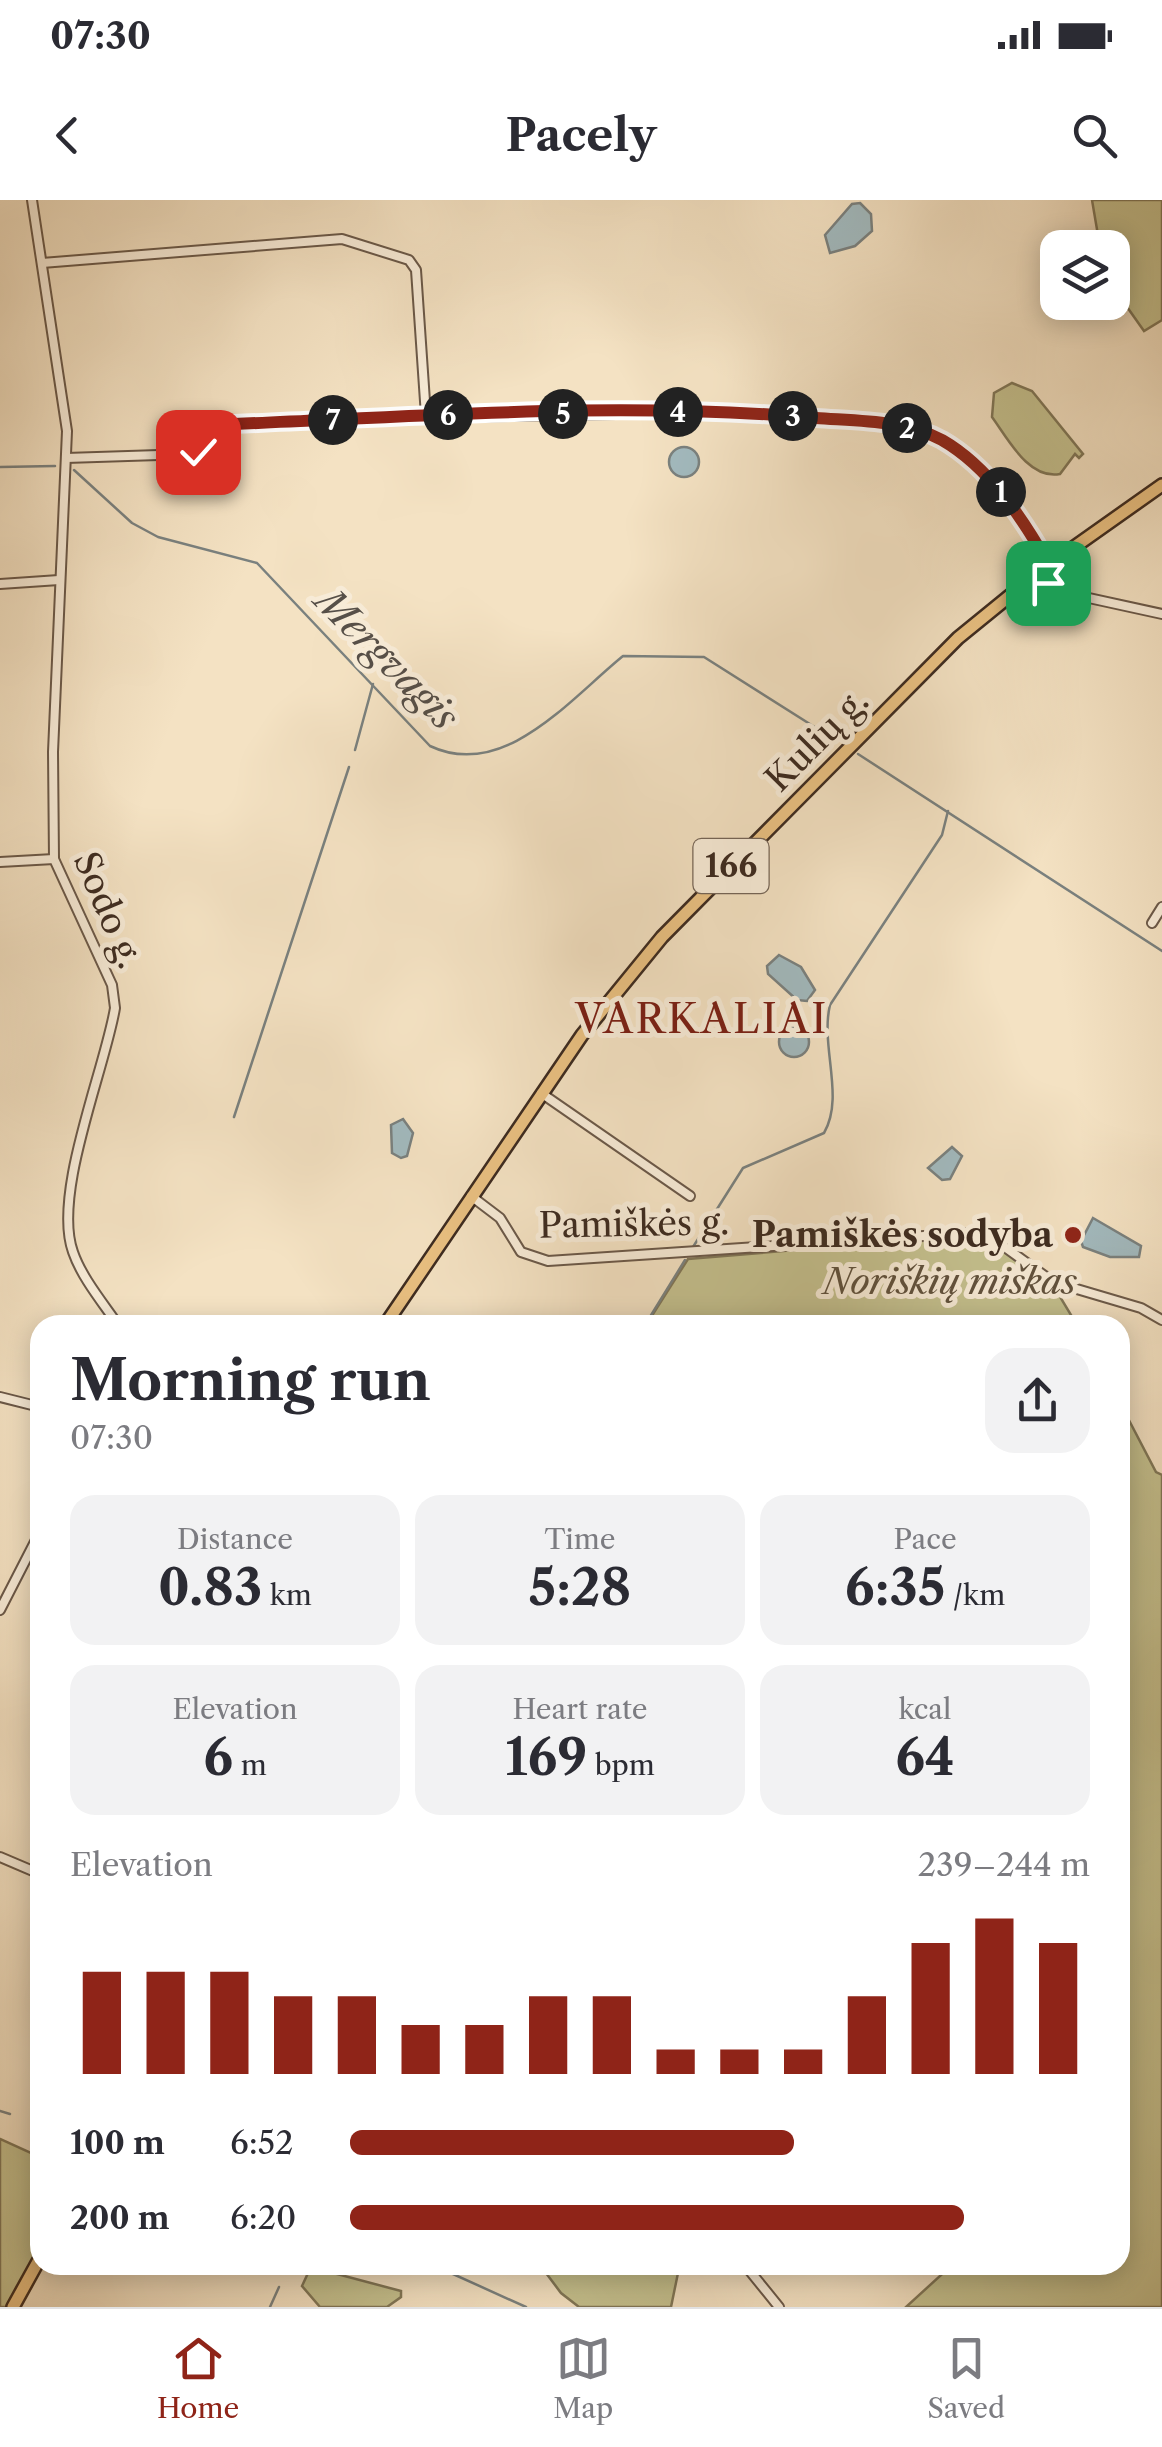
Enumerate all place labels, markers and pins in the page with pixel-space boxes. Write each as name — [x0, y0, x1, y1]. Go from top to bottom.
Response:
pin: 4 — [653, 387, 703, 437]
pin: 5 — [538, 389, 588, 439]
pin: 6 — [423, 390, 473, 440]
pin: 3 — [768, 391, 818, 441]
pin: 7 — [308, 395, 358, 445]
pin: 2 — [882, 403, 932, 453]
pin — [156, 410, 241, 495]
pin: 1 — [976, 467, 1026, 517]
pin — [1006, 541, 1091, 626]
place label: Pamiškės sodyba — [752, 1213, 1054, 1256]
marker: Pamiškės sodyba — [1062, 1224, 1084, 1246]

